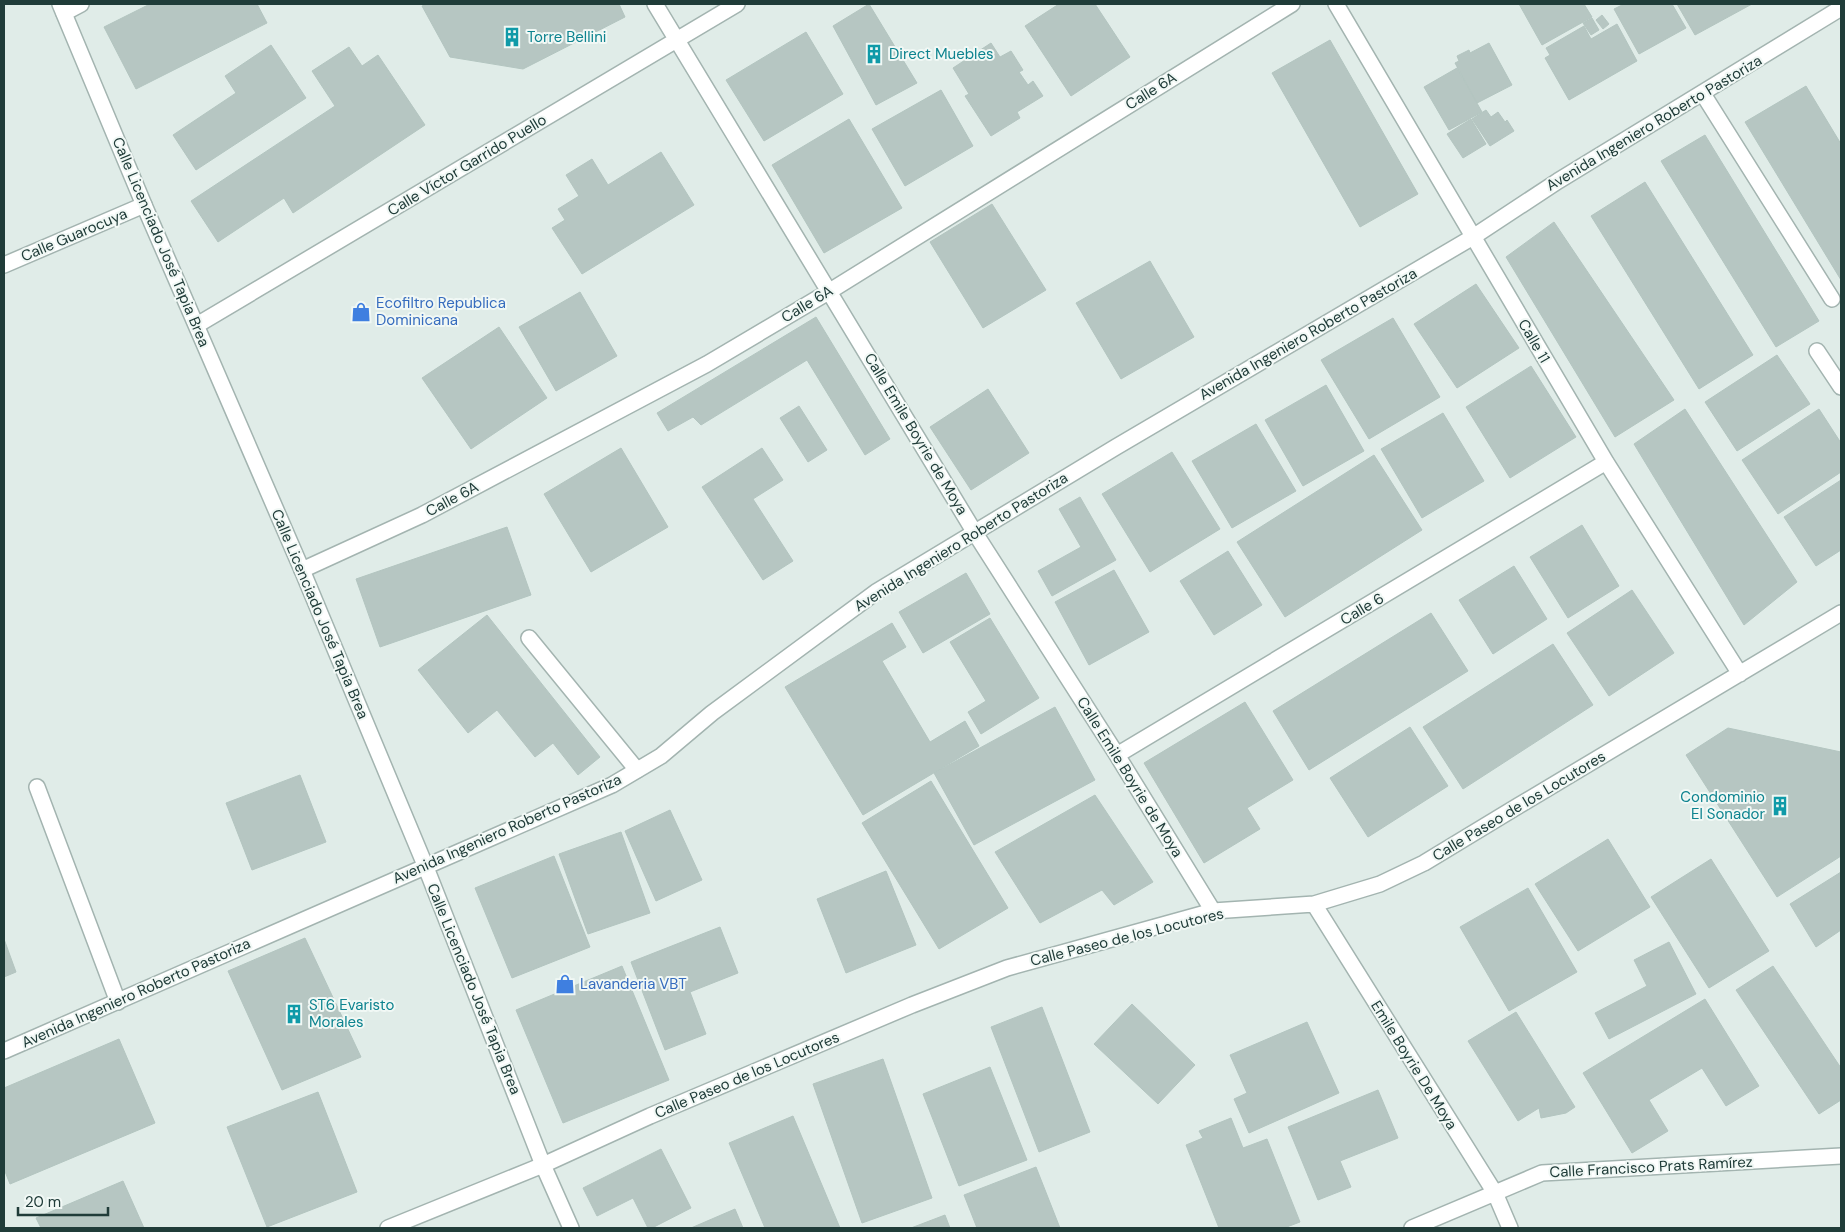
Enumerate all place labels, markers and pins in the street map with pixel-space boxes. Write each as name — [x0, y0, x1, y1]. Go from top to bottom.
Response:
building icon: Torre Bellini — [501, 26, 523, 48]
place label: Torre Bellini — [527, 27, 606, 47]
building icon: Direct Muebles — [863, 43, 885, 65]
place label: Direct Muebles — [889, 44, 993, 64]
place label: Ecofiltro Republica Dominicana — [376, 293, 506, 330]
shop icon: Ecofiltro Republica Dominicana — [350, 301, 372, 323]
place label: Condominio El Sonador — [1680, 787, 1765, 824]
building icon: Condominio El Sonador — [1769, 795, 1791, 817]
shop icon: Lavanderia VBT — [554, 973, 576, 995]
place label: Lavanderia VBT — [580, 974, 687, 994]
place label: ST6 Evaristo Morales — [309, 995, 394, 1032]
building icon: ST6 Evaristo Morales — [283, 1003, 305, 1025]

